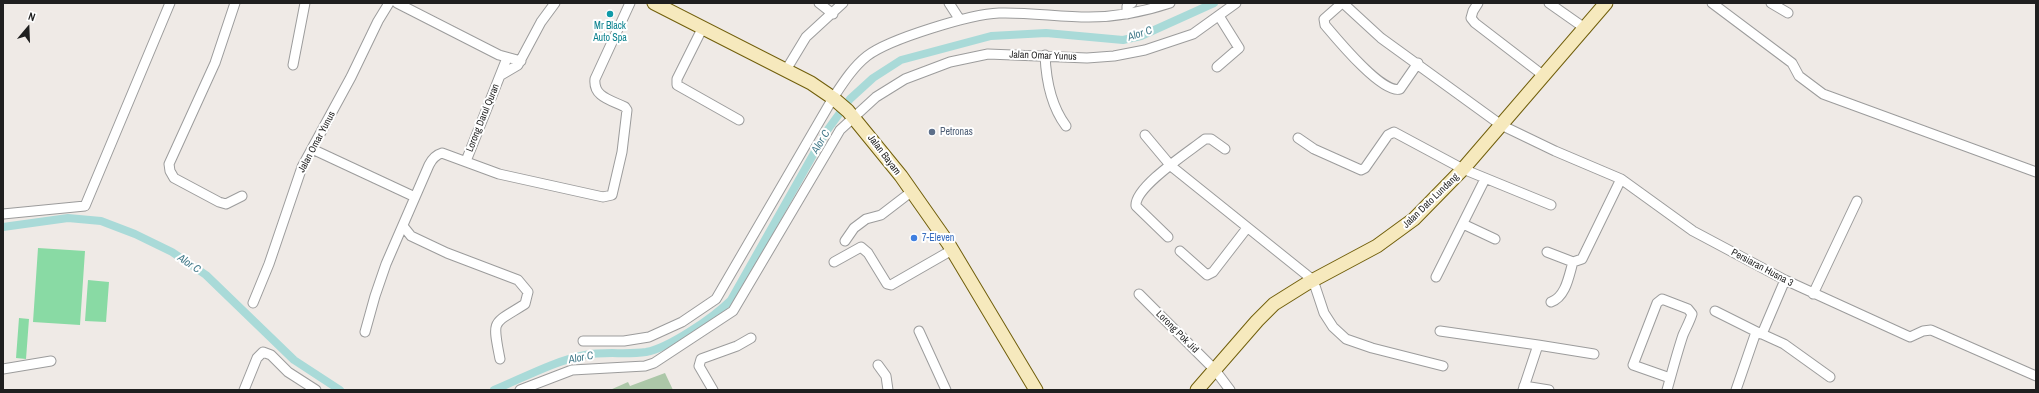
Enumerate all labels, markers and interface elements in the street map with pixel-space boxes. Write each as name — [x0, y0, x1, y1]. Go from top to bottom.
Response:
north arrow — [8, 8, 48, 48]
text: N — [27, 9, 37, 24]
marker: Mr Black Auto Spa — [605, 9, 615, 19]
place label: Mr Black Auto Spa — [593, 20, 627, 44]
water label: Alor C — [1126, 24, 1154, 44]
street label: Jalan Omar Yunus — [1009, 49, 1077, 63]
street label: Lorong Darul Quran — [464, 82, 502, 154]
street label: Jalan Omar Yunus — [296, 109, 338, 175]
place label: Petronas — [940, 126, 973, 138]
marker: Petronas — [927, 127, 937, 137]
water label: Alor C — [809, 128, 833, 156]
street label: Jalan Bayam — [865, 132, 903, 178]
street label: Jalan Dato Lundang — [1400, 171, 1462, 231]
place label: 7-Eleven — [922, 232, 954, 244]
marker: 7-Eleven — [909, 233, 919, 243]
street label: Persiaran Husna 3 — [1729, 247, 1795, 289]
water label: Alor C — [175, 252, 203, 276]
street label: Lorong Pok Jid — [1153, 308, 1201, 356]
water label: Alor C — [567, 349, 595, 367]

